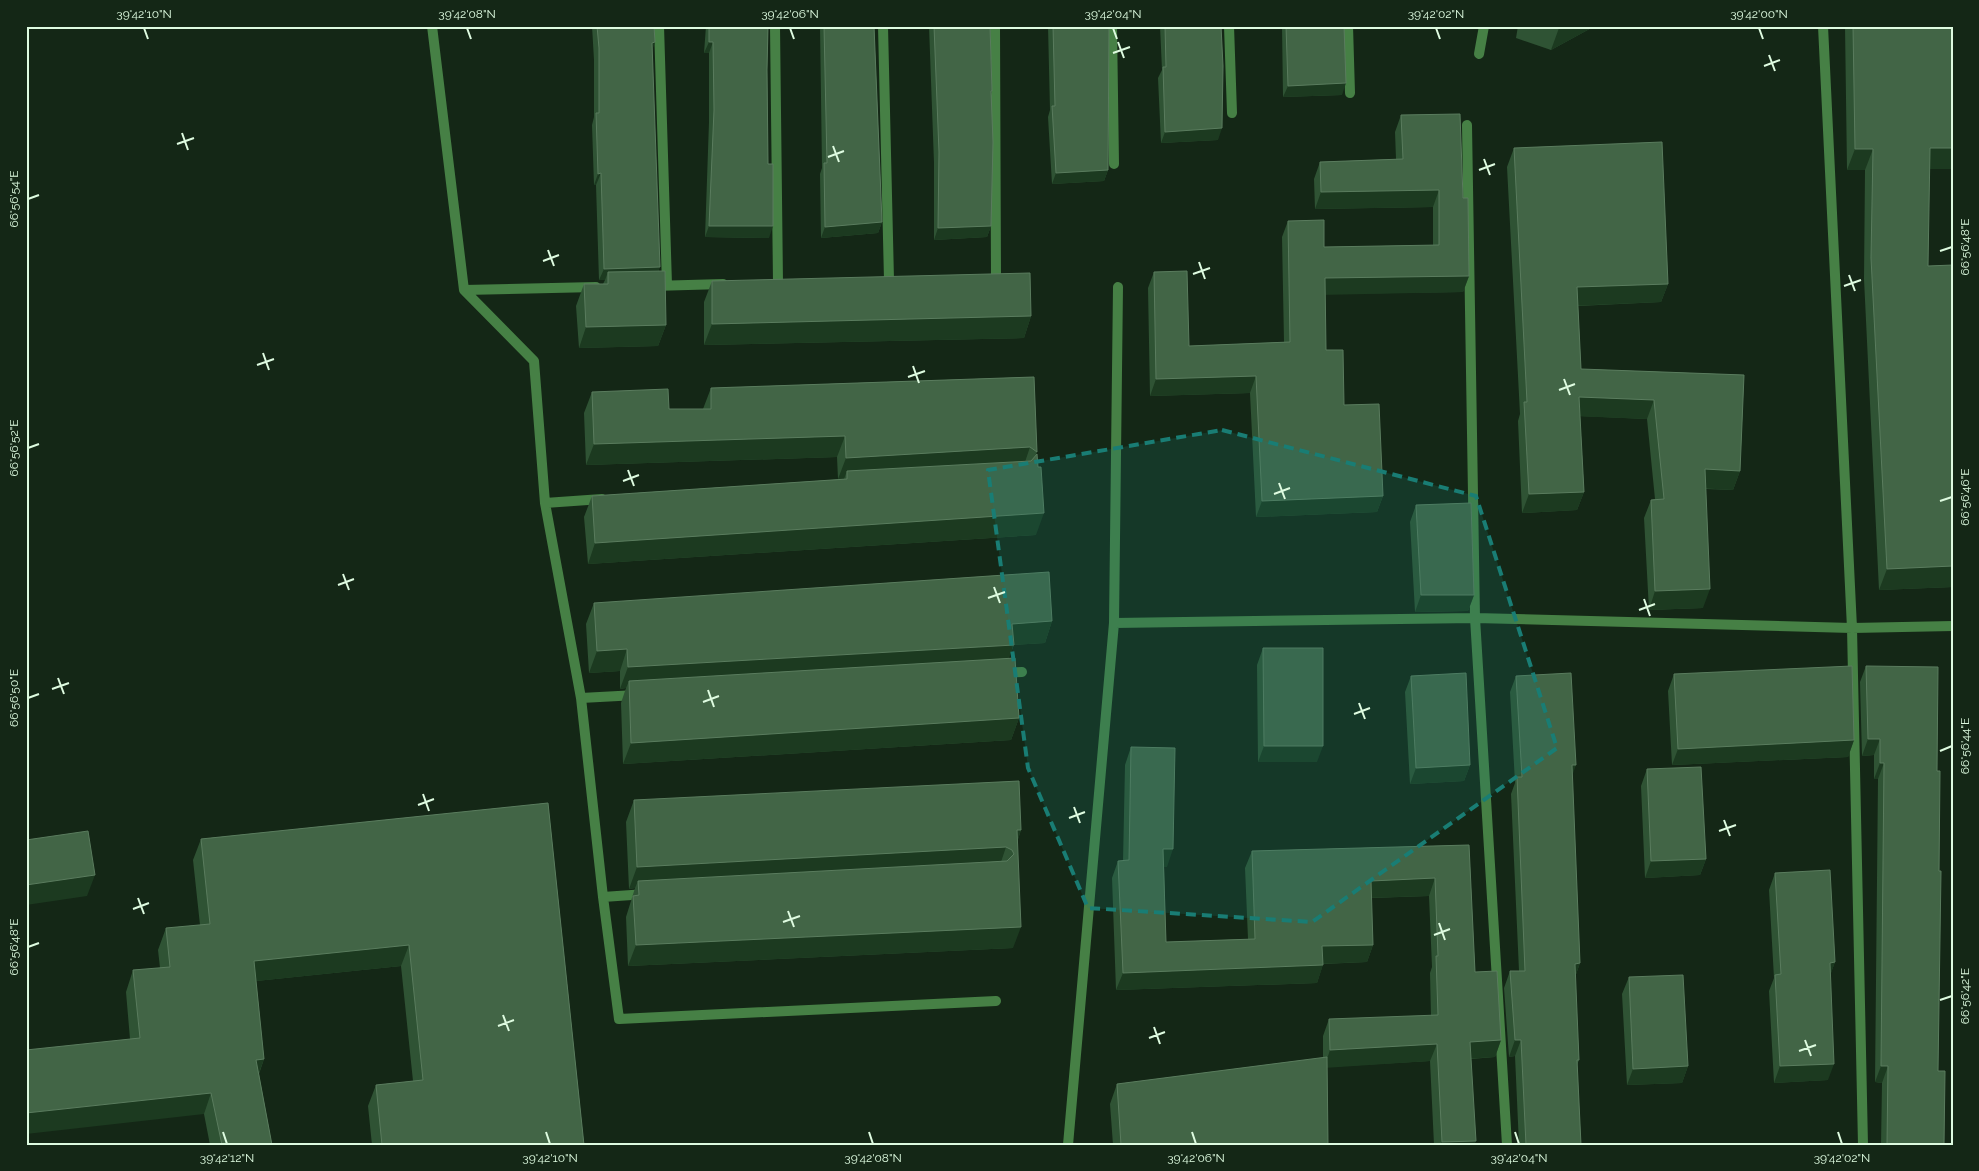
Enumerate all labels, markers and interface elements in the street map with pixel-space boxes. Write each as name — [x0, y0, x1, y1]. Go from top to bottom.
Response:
text: 39°42'10"N — [116, 7, 172, 21]
text: 39°42'08"N — [438, 7, 496, 21]
text: 39°42'06"N — [761, 7, 819, 21]
text: 39°42'04"N — [1085, 7, 1141, 21]
text: 39°42'02"N — [1408, 7, 1464, 21]
text: 39°42'00"N — [1730, 7, 1788, 21]
text: 66°56'54"E — [7, 170, 21, 228]
text: 66°56'48"E — [1958, 218, 1972, 276]
text: 66°56'52"E — [7, 420, 21, 476]
text: 66°56'46"E — [1958, 468, 1972, 526]
text: 66°56'50"E — [7, 669, 21, 727]
text: 66°56'44"E — [1958, 718, 1972, 774]
text: 66°56'48"E — [7, 918, 21, 976]
text: 66°56'42"E — [1958, 968, 1972, 1024]
text: 39°42'12"N — [200, 1151, 254, 1165]
text: 39°42'10"N — [522, 1151, 578, 1165]
text: 39°42'08"N — [844, 1151, 902, 1165]
text: 39°42'06"N — [1167, 1151, 1225, 1165]
text: 39°42'04"N — [1491, 1151, 1547, 1165]
text: 39°42'02"N — [1814, 1151, 1870, 1165]

